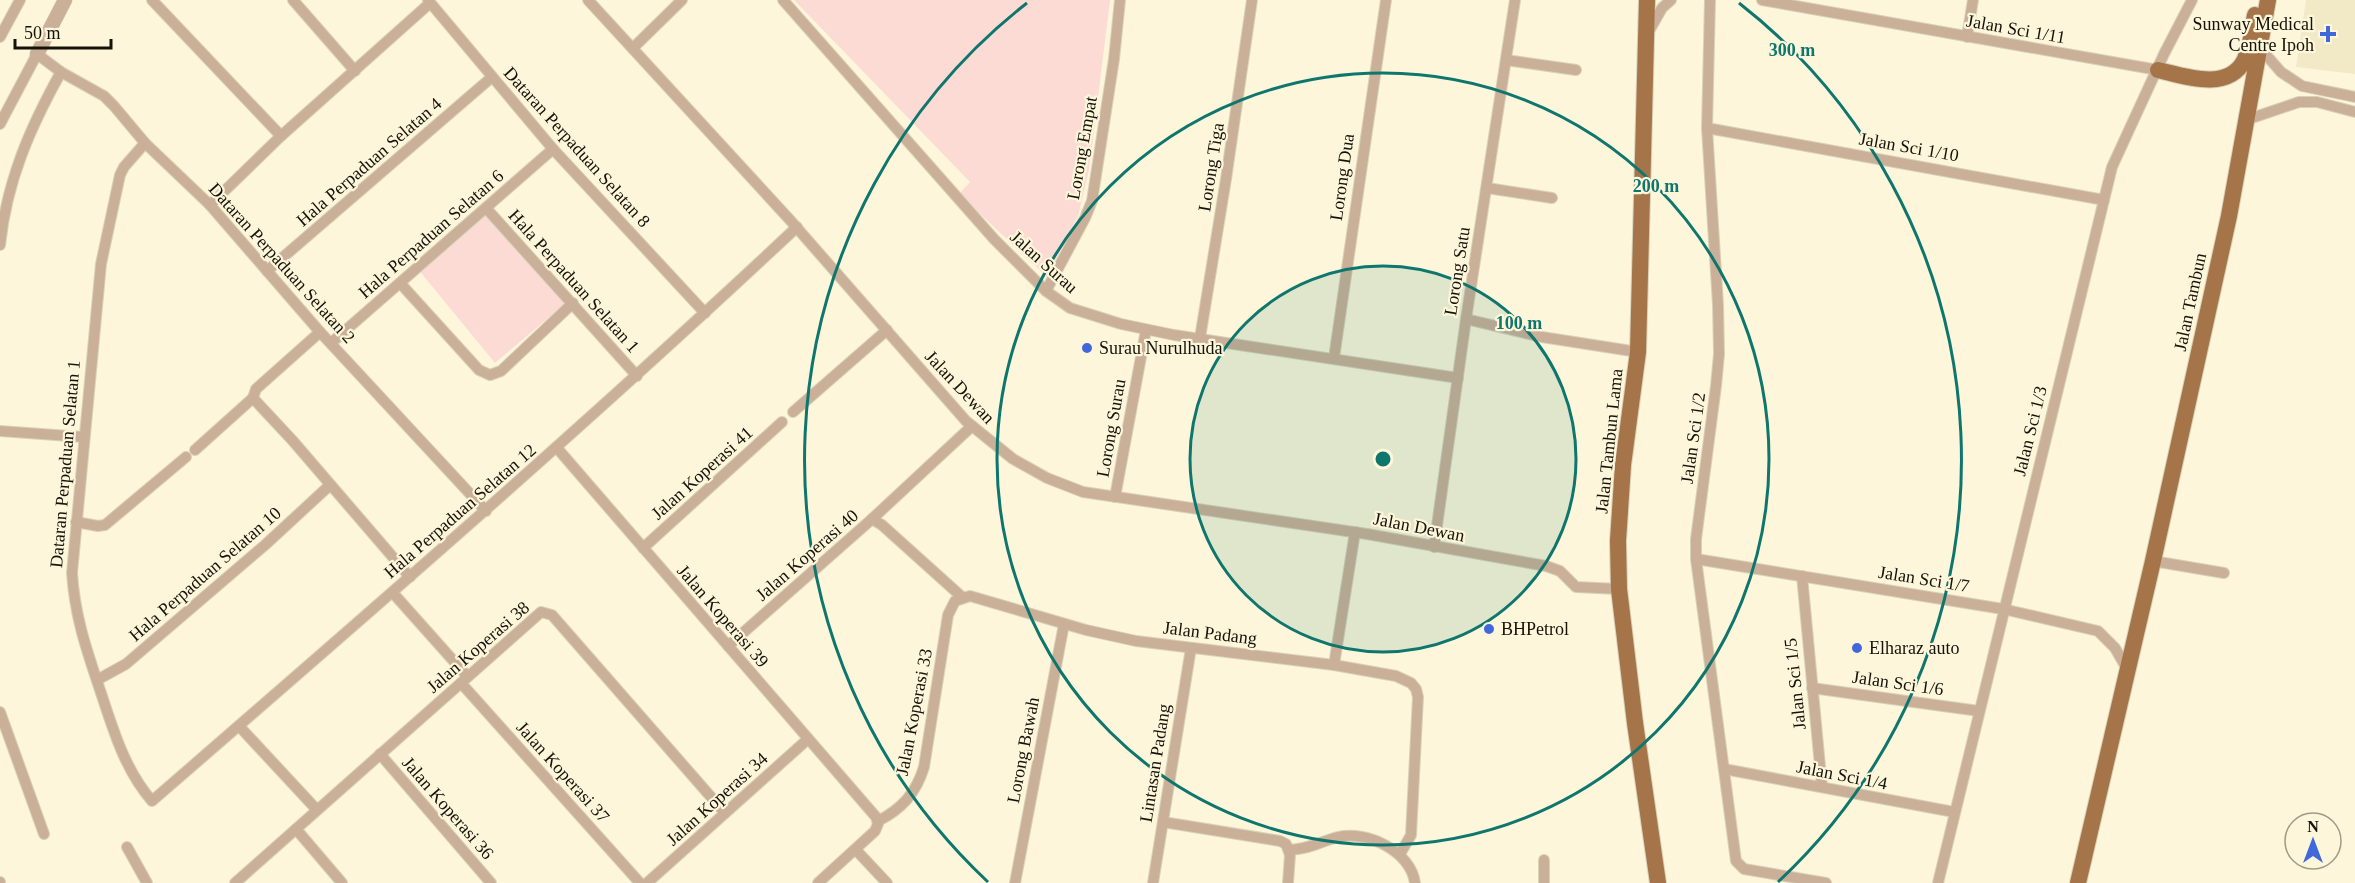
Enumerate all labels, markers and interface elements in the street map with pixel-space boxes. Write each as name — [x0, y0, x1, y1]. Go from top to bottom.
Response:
street label: Jalan Sci 1/11 — [1965, 10, 2067, 48]
scale bar — [15, 12, 111, 50]
place label: Sunway Medical Centre Ipoh — [2193, 14, 2314, 55]
text: 50 m — [24, 23, 61, 43]
marker: Sunway Medical Centre Ipoh — [2319, 25, 2337, 43]
text: 300 m — [1769, 40, 1815, 60]
street label: Dataran Perpaduan Selatan 8 — [500, 63, 654, 231]
street label: Hala Perpaduan Selatan 4 — [292, 94, 446, 230]
street label: Lorong Empat — [1063, 95, 1101, 201]
street label: Lorong Tiga — [1194, 121, 1228, 213]
street label: Jalan Sci 1/10 — [1858, 128, 1960, 166]
street label: Lorong Dua — [1326, 132, 1358, 222]
street label: Hala Perpaduan Selatan 6 — [354, 166, 508, 302]
text: 200 m — [1633, 176, 1679, 196]
street label: Dataran Perpaduan Selatan 2 — [205, 179, 359, 347]
street label: Hala Perpaduan Selatan 1 — [505, 205, 643, 357]
street label: Lorong Satu — [1440, 225, 1474, 317]
street label: Jalan Surau — [1006, 227, 1082, 297]
street label: Jalan Tambun — [2170, 251, 2210, 353]
text: 100 m — [1496, 313, 1542, 333]
place label: Surau Nurulhuda — [1099, 338, 1222, 358]
marker: Surau Nurulhuda — [1080, 341, 1094, 355]
street label: Jalan Dewan — [921, 346, 999, 428]
street label: Dataran Perpaduan Selatan 1 — [46, 359, 84, 569]
street label: Jalan Tambun Lama — [1591, 368, 1627, 514]
street label: Lorong Surau — [1093, 377, 1129, 479]
street label: Jalan Sci 1/3 — [2009, 384, 2051, 478]
street label: Jalan Sci 1/2 — [1677, 391, 1709, 485]
street label: Jalan Koperasi 41 — [647, 422, 757, 524]
street label: Hala Perpaduan Selatan 12 — [380, 440, 540, 582]
centre of rings — [1373, 449, 1393, 469]
street label: Hala Perpaduan Selatan 10 — [125, 503, 285, 645]
street label: Jalan Koperasi 40 — [752, 505, 862, 605]
street label: Jalan Dewan — [1372, 508, 1466, 546]
street label: Jalan Koperasi 39 — [673, 561, 773, 671]
street label: Jalan Sci 1/7 — [1877, 562, 1971, 596]
street label: Jalan Koperasi 38 — [423, 597, 533, 697]
street label: Jalan Padang — [1162, 617, 1258, 649]
place label: BHPetrol — [1501, 619, 1569, 639]
marker: BHPetrol — [1482, 622, 1496, 636]
street label: Jalan Sci 1/5 — [1780, 637, 1810, 731]
place label: Elharaz auto — [1869, 638, 1959, 658]
marker: Elharaz auto — [1850, 641, 1864, 655]
street label: Jalan Koperasi 33 — [892, 647, 936, 777]
street label: Jalan Sci 1/6 — [1851, 667, 1945, 699]
street label: Lorong Bawah — [1003, 695, 1043, 805]
street label: Lintasan Padang — [1136, 702, 1174, 824]
street label: Jalan Koperasi 37 — [512, 717, 614, 827]
street label: Jalan Koperasi 34 — [662, 748, 772, 850]
street label: Jalan Koperasi 36 — [398, 753, 498, 863]
street label: Jalan Sci 1/4 — [1795, 756, 1889, 794]
north arrow — [2283, 811, 2343, 871]
text: N — [2307, 818, 2319, 835]

